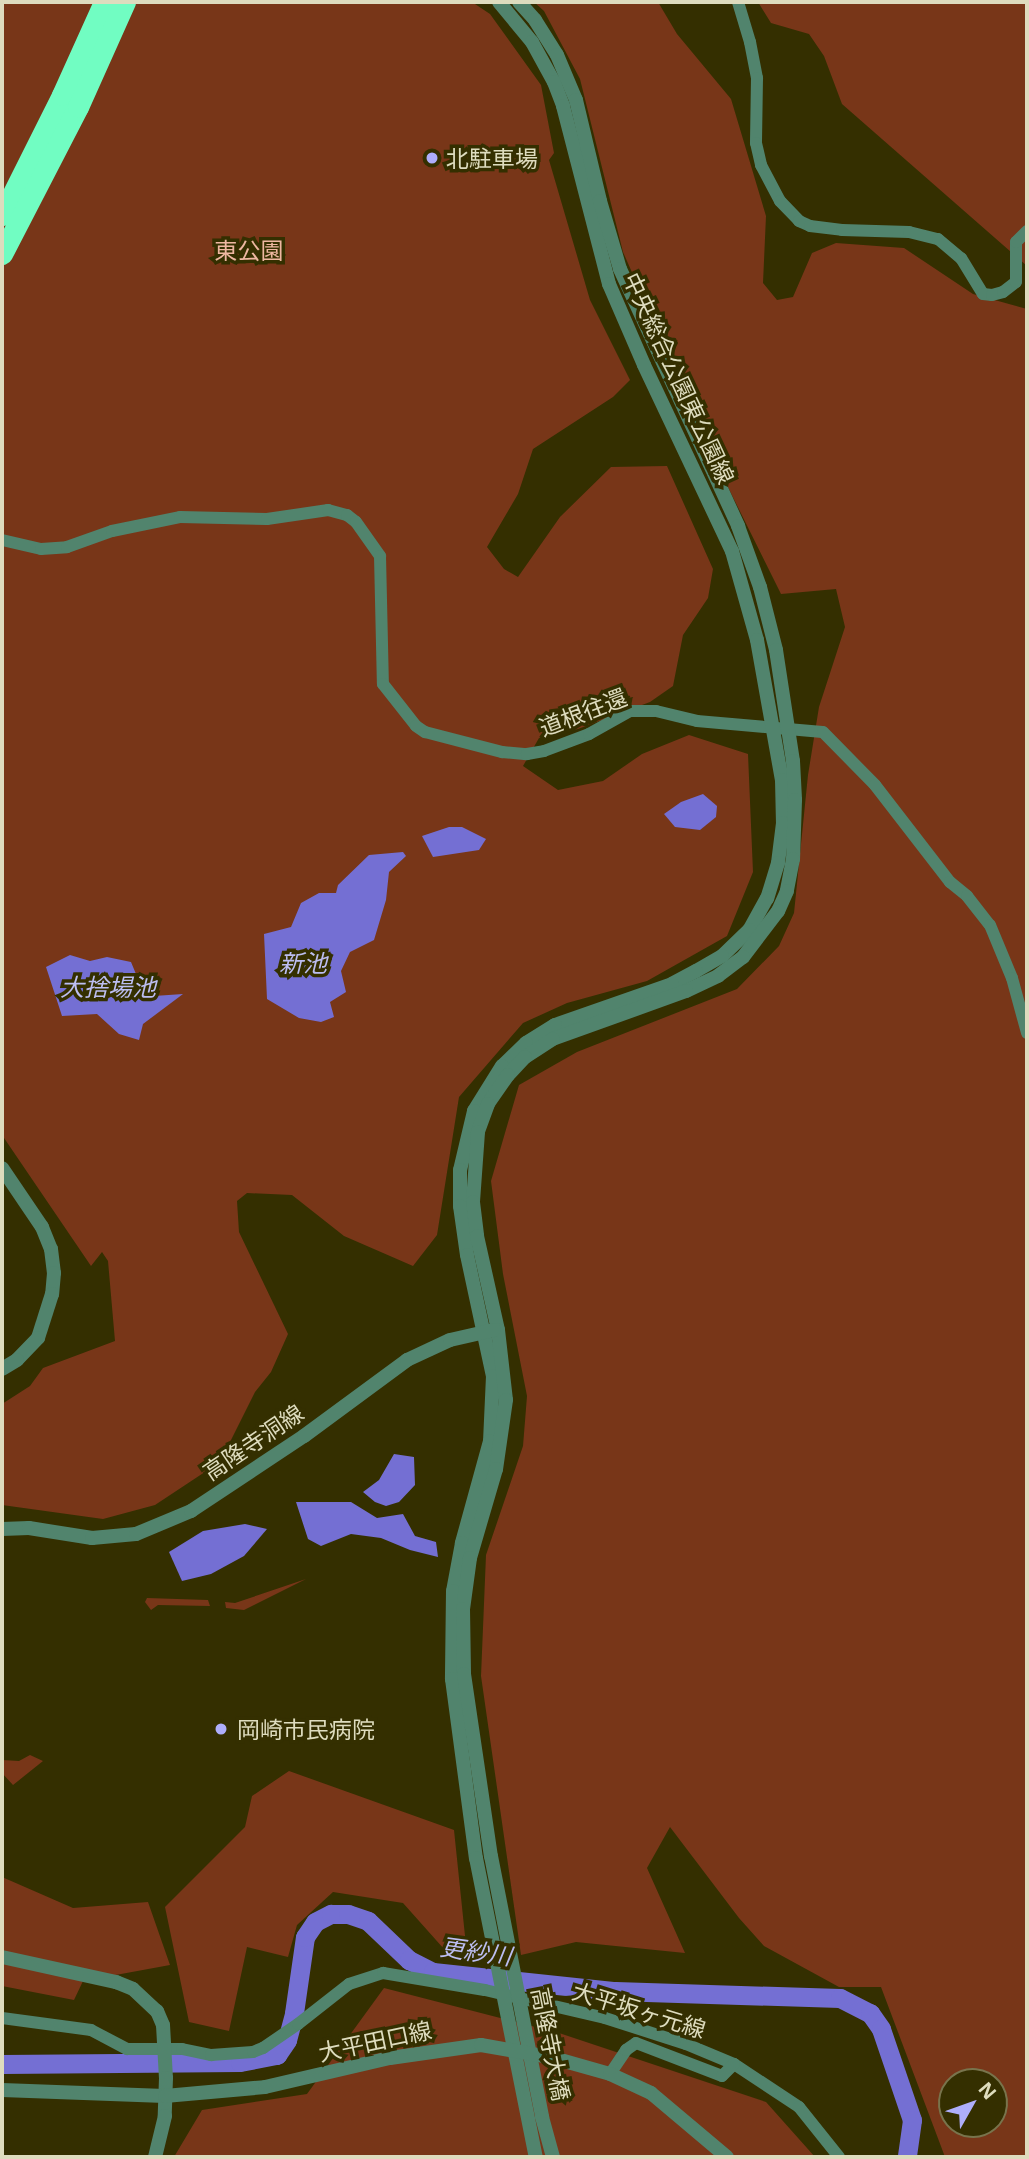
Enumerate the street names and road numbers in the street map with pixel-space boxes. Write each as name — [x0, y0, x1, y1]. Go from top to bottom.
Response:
street label: 中央総合公園東公園線 — [618, 268, 740, 488]
street label: 道根往還 — [535, 683, 631, 741]
street label: 高隆寺洞線 — [198, 1398, 308, 1486]
street label: 大平坂ヶ元線 — [569, 1977, 709, 2043]
street label: 高隆寺大橋 — [526, 1985, 576, 2103]
street label: 大平田口線 — [316, 2016, 434, 2066]

